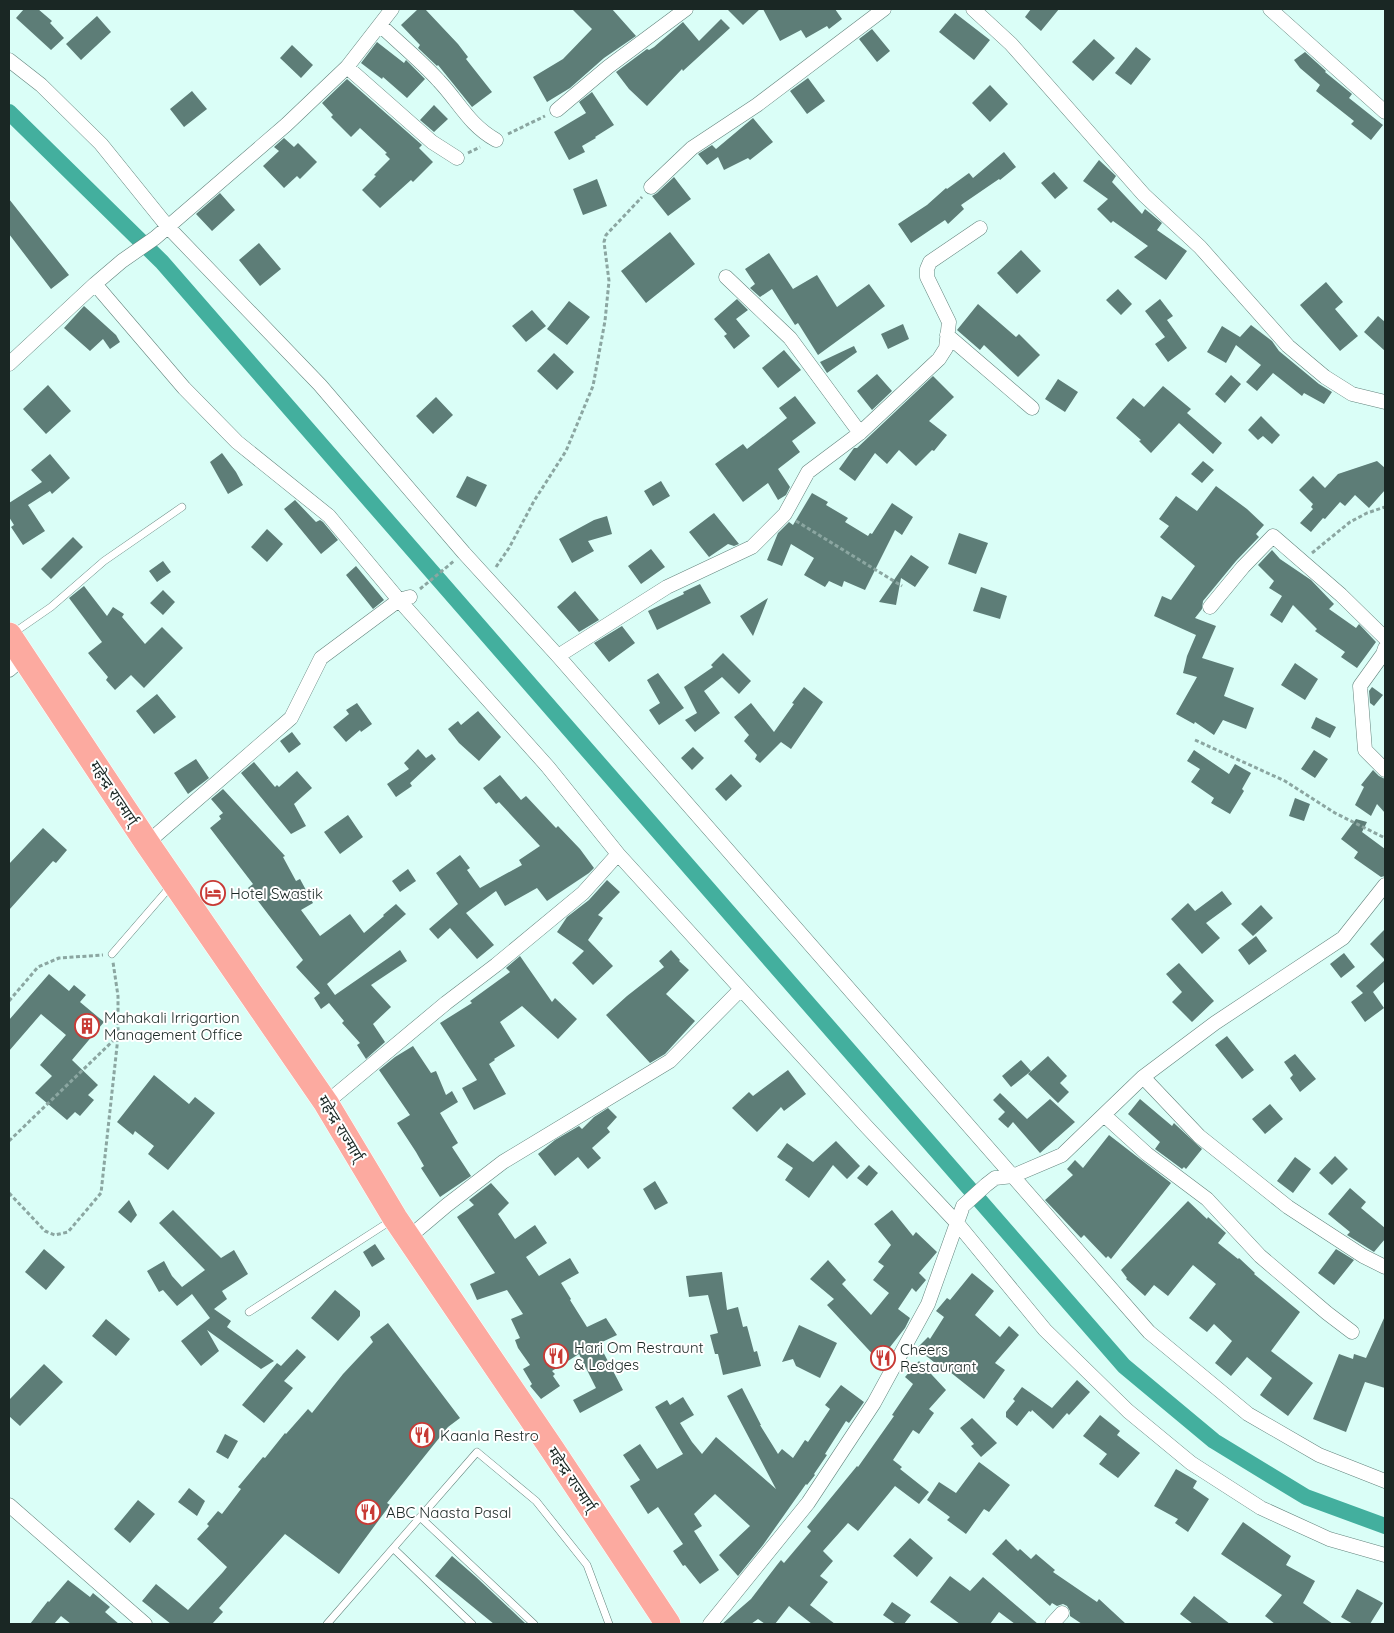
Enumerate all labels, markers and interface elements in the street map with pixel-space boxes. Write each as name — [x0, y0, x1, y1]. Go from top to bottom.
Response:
street label: महेन्द्र राज्मार्ग् — [85, 757, 144, 831]
hotel icon: Hotel Swastik — [200, 880, 226, 906]
place label: Hotel Swastik — [230, 884, 323, 903]
place label: Mahakali Irrigartion Management Office — [104, 1008, 243, 1044]
building icon: Mahakali Irrigartion Management Office — [74, 1013, 100, 1039]
street label: महेन्द्र राज्मार्ग् — [313, 1092, 369, 1167]
place label: Hari Om Restraunt & Lodges — [574, 1338, 704, 1374]
place label: Cheers Restaurant — [900, 1340, 977, 1376]
restaurant icon: Hari Om Restraunt & Lodges — [543, 1343, 569, 1369]
restaurant icon: Cheers Restaurant — [870, 1345, 896, 1371]
restaurant icon: Kaanla Restro — [409, 1422, 435, 1448]
place label: Kaanla Restro — [440, 1426, 539, 1445]
street label: महेन्द्र राज्मार्ग् — [543, 1443, 602, 1517]
restaurant icon: ABC Naasta Pasal — [355, 1499, 381, 1525]
place label: ABC Naasta Pasal — [386, 1503, 512, 1522]

